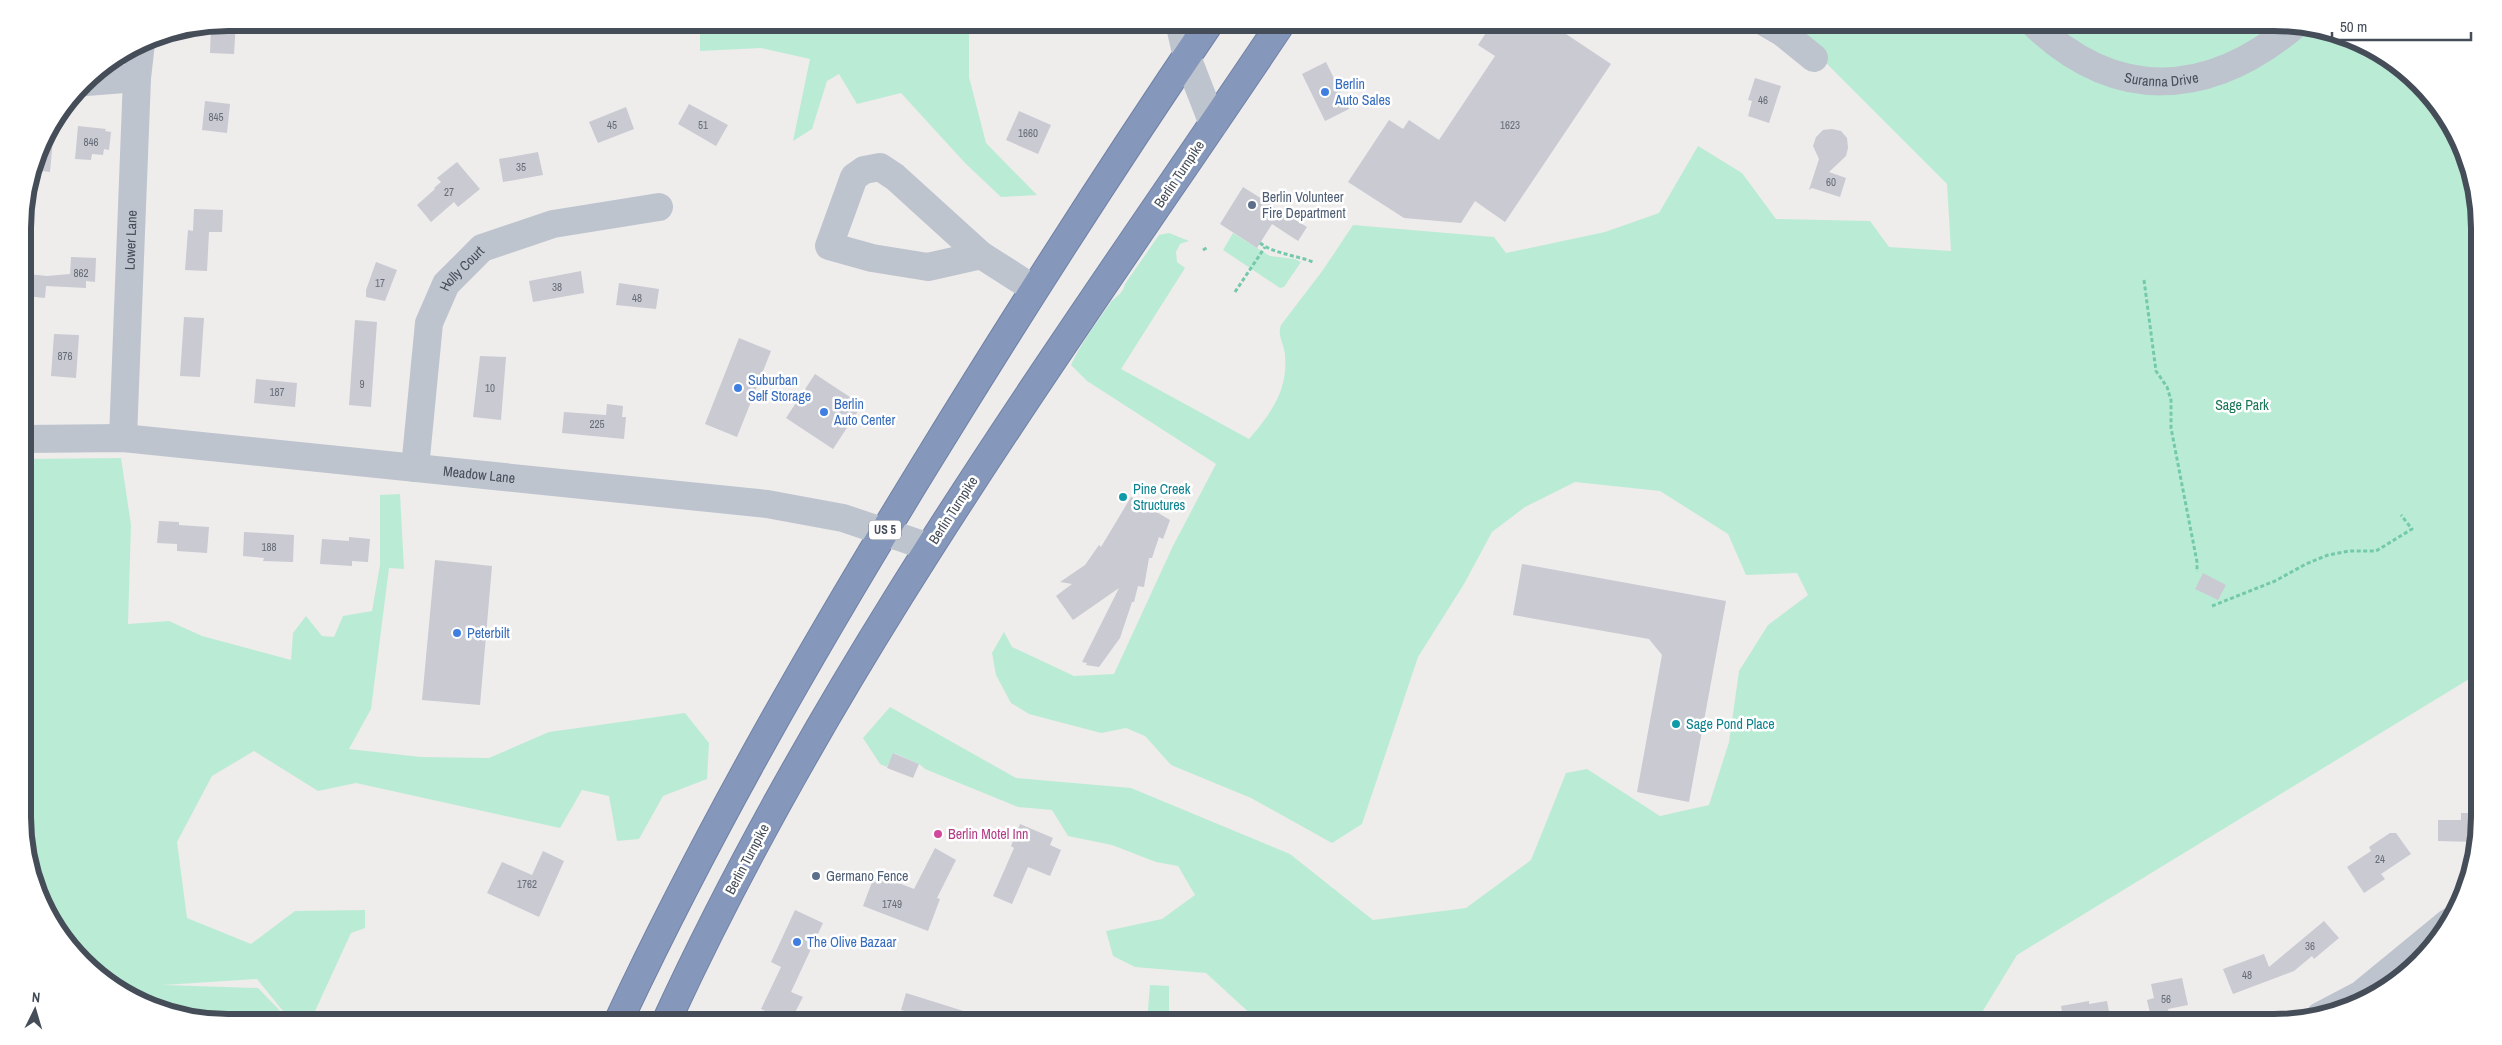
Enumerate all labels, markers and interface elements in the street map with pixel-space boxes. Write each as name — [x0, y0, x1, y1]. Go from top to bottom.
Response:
scale bar — [2332, 10, 2471, 42]
text: 50 m — [2340, 16, 2367, 37]
street label: Suranna Drive — [2123, 68, 2200, 90]
place label: Berlin Auto Sales — [1334, 75, 1391, 109]
marker: Berlin Auto Sales — [1319, 86, 1331, 98]
house number: 46 — [1758, 93, 1768, 107]
house number: 845 — [208, 110, 224, 124]
house number: 45 — [607, 118, 617, 132]
house number: 51 — [698, 118, 708, 132]
house number: 1623 — [1500, 118, 1520, 132]
house number: 1660 — [1018, 126, 1038, 140]
house number: 846 — [83, 135, 99, 149]
street label: Berlin Turnpike — [1150, 137, 1208, 211]
house number: 35 — [516, 160, 526, 174]
house number: 60 — [1826, 175, 1836, 189]
house number: 27 — [444, 185, 454, 199]
place label: Berlin Volunteer Fire Department — [1262, 188, 1346, 222]
marker: Berlin Volunteer Fire Department — [1246, 199, 1258, 211]
street label: Lower Lane — [121, 210, 141, 271]
street label: Holly Court — [435, 242, 488, 294]
house number: 862 — [73, 266, 89, 280]
house number: 17 — [375, 276, 385, 290]
house number: 38 — [552, 280, 562, 294]
house number: 48 — [632, 291, 642, 305]
house number: 876 — [57, 349, 73, 363]
place label: Suburban Self Storage — [748, 371, 811, 405]
house number: 9 — [359, 377, 365, 391]
house number: 10 — [485, 381, 495, 395]
marker: Suburban Self Storage — [732, 382, 744, 394]
house number: 187 — [269, 385, 285, 399]
place label: Berlin Auto Center — [833, 395, 895, 429]
park label: Sage Park — [2215, 396, 2269, 414]
marker: Berlin Auto Center — [818, 406, 830, 418]
house number: 225 — [589, 417, 605, 431]
street label: Meadow Lane — [442, 462, 516, 487]
street label: Berlin Turnpike — [924, 473, 982, 547]
place label: Pine Creek Structures — [1133, 480, 1191, 514]
marker: Pine Creek Structures — [1117, 491, 1129, 503]
road number: US 5 — [869, 520, 901, 540]
house number: 188 — [261, 540, 277, 554]
place label: Peterbilt — [467, 624, 510, 642]
marker: Peterbilt — [451, 627, 463, 639]
place label: Sage Pond Place — [1686, 715, 1775, 733]
marker: Sage Pond Place — [1670, 718, 1682, 730]
street label: Berlin Turnpike — [721, 821, 773, 897]
place label: Berlin Motel Inn — [948, 825, 1028, 843]
marker: Berlin Motel Inn — [932, 828, 944, 840]
house number: 24 — [2375, 852, 2385, 866]
place label: Germano Fence — [826, 867, 908, 885]
marker: Germano Fence — [810, 870, 822, 882]
house number: 1762 — [517, 877, 537, 891]
house number: 1749 — [882, 897, 902, 911]
place label: The Olive Bazaar — [807, 933, 897, 951]
marker: The Olive Bazaar — [791, 936, 803, 948]
house number: 36 — [2305, 939, 2315, 953]
house number: 48 — [2242, 968, 2252, 982]
north arrow — [10, 985, 60, 1035]
text: N — [31, 988, 41, 1006]
house number: 56 — [2161, 992, 2171, 1006]

